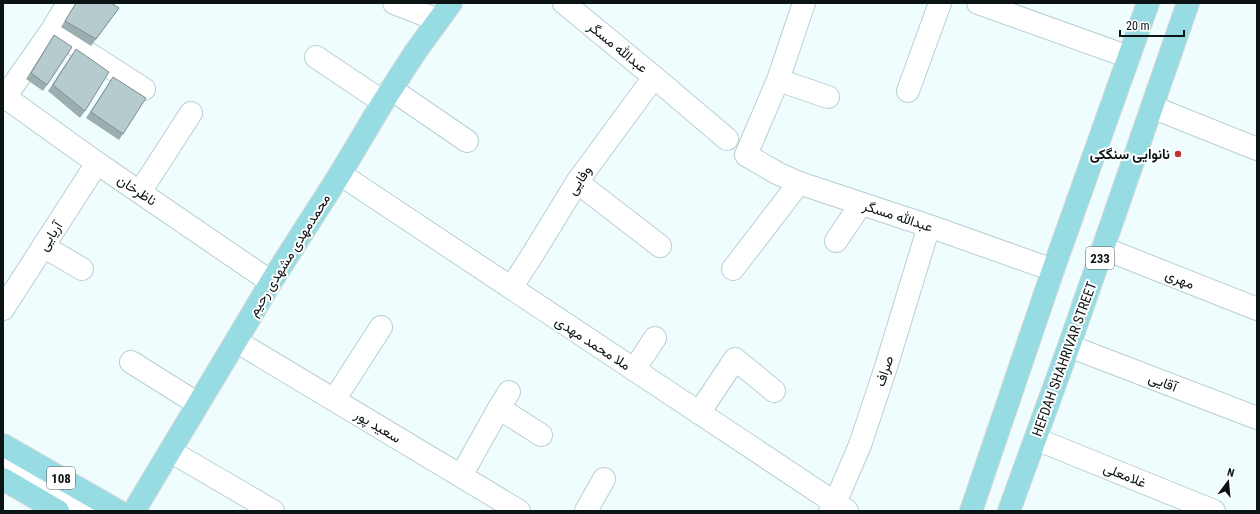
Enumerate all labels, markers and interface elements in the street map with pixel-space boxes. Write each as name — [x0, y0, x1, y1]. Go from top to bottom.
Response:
scale bar — [1120, 12, 1184, 38]
street label: عبدالله مسگر — [583, 17, 651, 77]
text: 20 m — [1126, 19, 1150, 33]
place label: نانوایی سنگکی — [1090, 146, 1170, 163]
marker: نانوایی سنگکی — [1173, 149, 1183, 159]
street label: وفایی — [564, 162, 595, 198]
street label: ناظرخان — [114, 171, 160, 210]
street label: محمدمهدی مشهدی رحیم — [245, 191, 334, 320]
street label: عبدالله مسگر — [860, 197, 935, 236]
street label: آریایی — [35, 217, 67, 254]
road number: 233 — [1086, 247, 1114, 269]
street label: مهری — [1163, 266, 1197, 293]
street label: HEFDAH SHAHRIVAR STREET — [1029, 280, 1099, 438]
street label: ملا محمد مهدی — [552, 313, 634, 374]
street label: صراف — [872, 353, 898, 389]
street label: آقایی — [1146, 369, 1181, 396]
street label: سعید پور — [350, 406, 404, 448]
street label: غلامعلی — [1101, 459, 1149, 492]
north arrow — [1208, 462, 1248, 502]
text: N — [1226, 466, 1236, 480]
road number: 108 — [47, 467, 75, 489]

